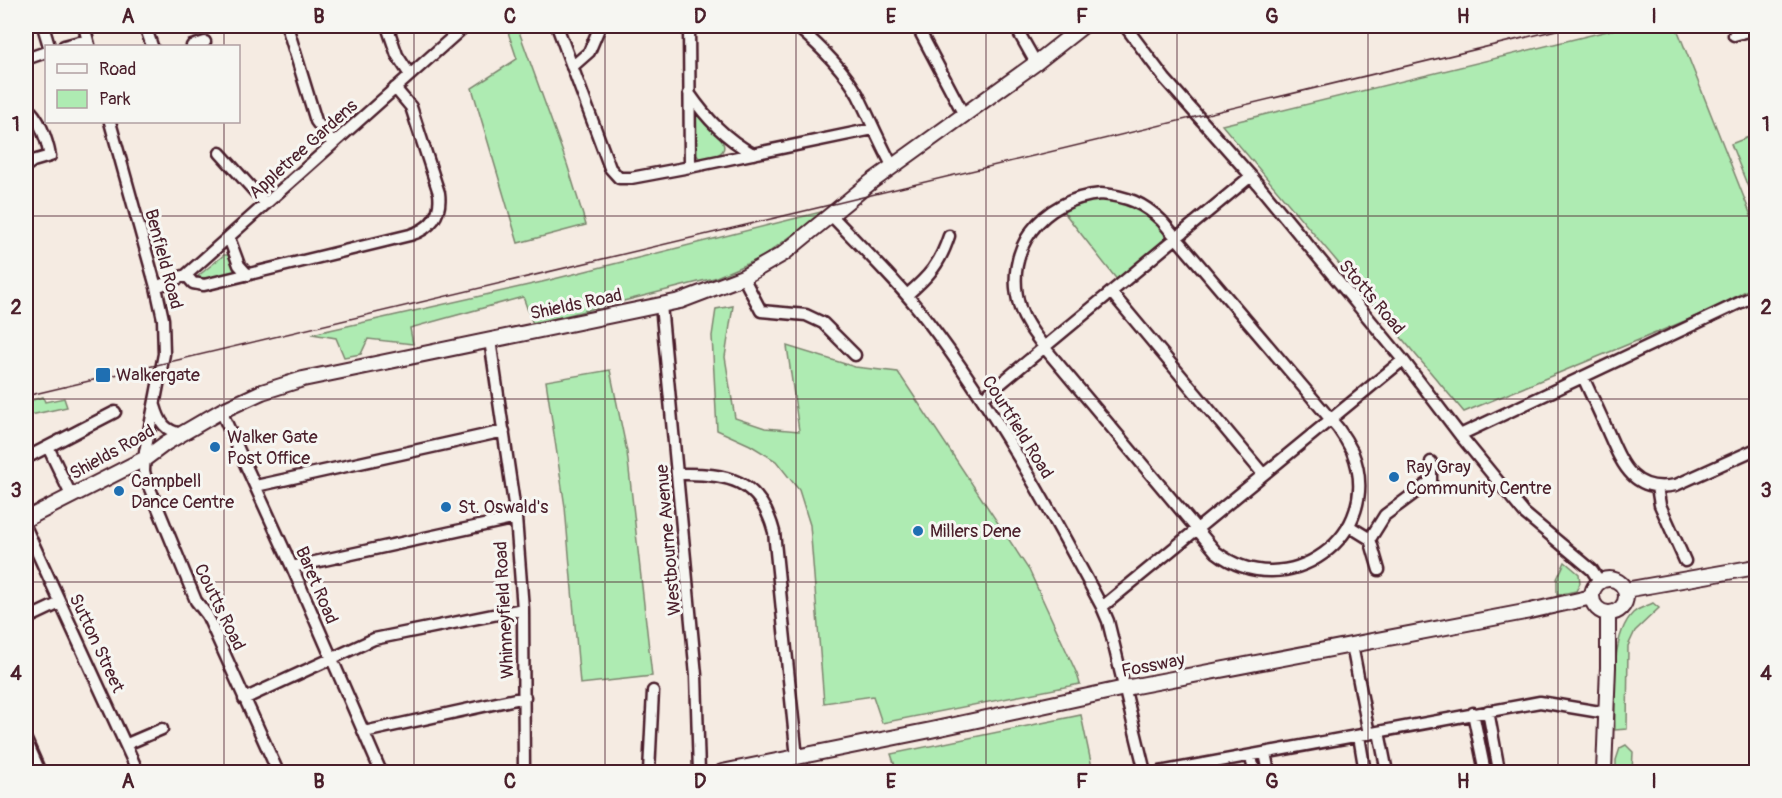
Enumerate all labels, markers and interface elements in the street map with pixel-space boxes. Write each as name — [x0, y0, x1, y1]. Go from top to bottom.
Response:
text: A — [122, 4, 135, 29]
text: B — [313, 4, 325, 29]
text: C — [504, 4, 516, 29]
text: D — [694, 4, 707, 29]
text: E — [886, 4, 897, 29]
text: F — [1076, 4, 1088, 29]
text: G — [1265, 4, 1279, 29]
text: H — [1457, 4, 1470, 29]
text: I — [1651, 4, 1657, 29]
legend — [45, 45, 240, 123]
text: Road — [99, 58, 136, 81]
text: Park — [99, 88, 131, 111]
street label: Appletree Gardens — [244, 94, 363, 204]
text: 1 — [12, 112, 20, 137]
text: 1 — [1762, 112, 1770, 137]
street label: Benfield Road — [139, 207, 188, 312]
street label: Stotts Road — [1334, 255, 1410, 340]
street label: Shields Road — [528, 284, 624, 325]
text: 2 — [10, 295, 22, 320]
text: 2 — [1760, 295, 1772, 320]
place label: Walkergate — [116, 364, 200, 387]
marker: Walkergate — [94, 366, 112, 384]
street label: Courtfield Road — [977, 371, 1058, 483]
street label: Shields Road — [66, 420, 159, 485]
place label: Walker Gate Post Office — [227, 426, 318, 470]
marker: Walker Gate Post Office — [208, 440, 222, 454]
place label: Ray Gray Community Centre — [1406, 456, 1551, 500]
street label: Westbourne Avenue — [650, 463, 687, 617]
place label: Campbell Dance Centre — [131, 470, 234, 514]
marker: Ray Gray Community Centre — [1387, 470, 1401, 484]
text: 3 — [10, 478, 22, 503]
text: 3 — [1760, 478, 1772, 503]
marker: Campbell Dance Centre — [112, 484, 126, 498]
place label: St. Oswald's — [458, 496, 548, 519]
marker: St. Oswald's — [439, 500, 453, 514]
place label: Millers Dene — [930, 520, 1021, 543]
marker: Millers Dene — [911, 524, 925, 538]
street label: Whinneyfield Road — [489, 541, 520, 679]
street label: Baret Road — [290, 543, 343, 627]
street label: Coutts Road — [189, 560, 250, 654]
street label: Sutton Street — [64, 590, 130, 697]
street label: Fossway — [1120, 648, 1187, 683]
text: 4 — [10, 661, 22, 686]
text: 4 — [1760, 661, 1772, 686]
text: A — [122, 769, 135, 794]
text: B — [313, 769, 325, 794]
text: C — [504, 769, 516, 794]
text: D — [694, 769, 707, 794]
text: E — [886, 769, 897, 794]
text: F — [1076, 769, 1088, 794]
text: G — [1265, 769, 1279, 794]
text: H — [1457, 769, 1470, 794]
text: I — [1651, 769, 1657, 794]

